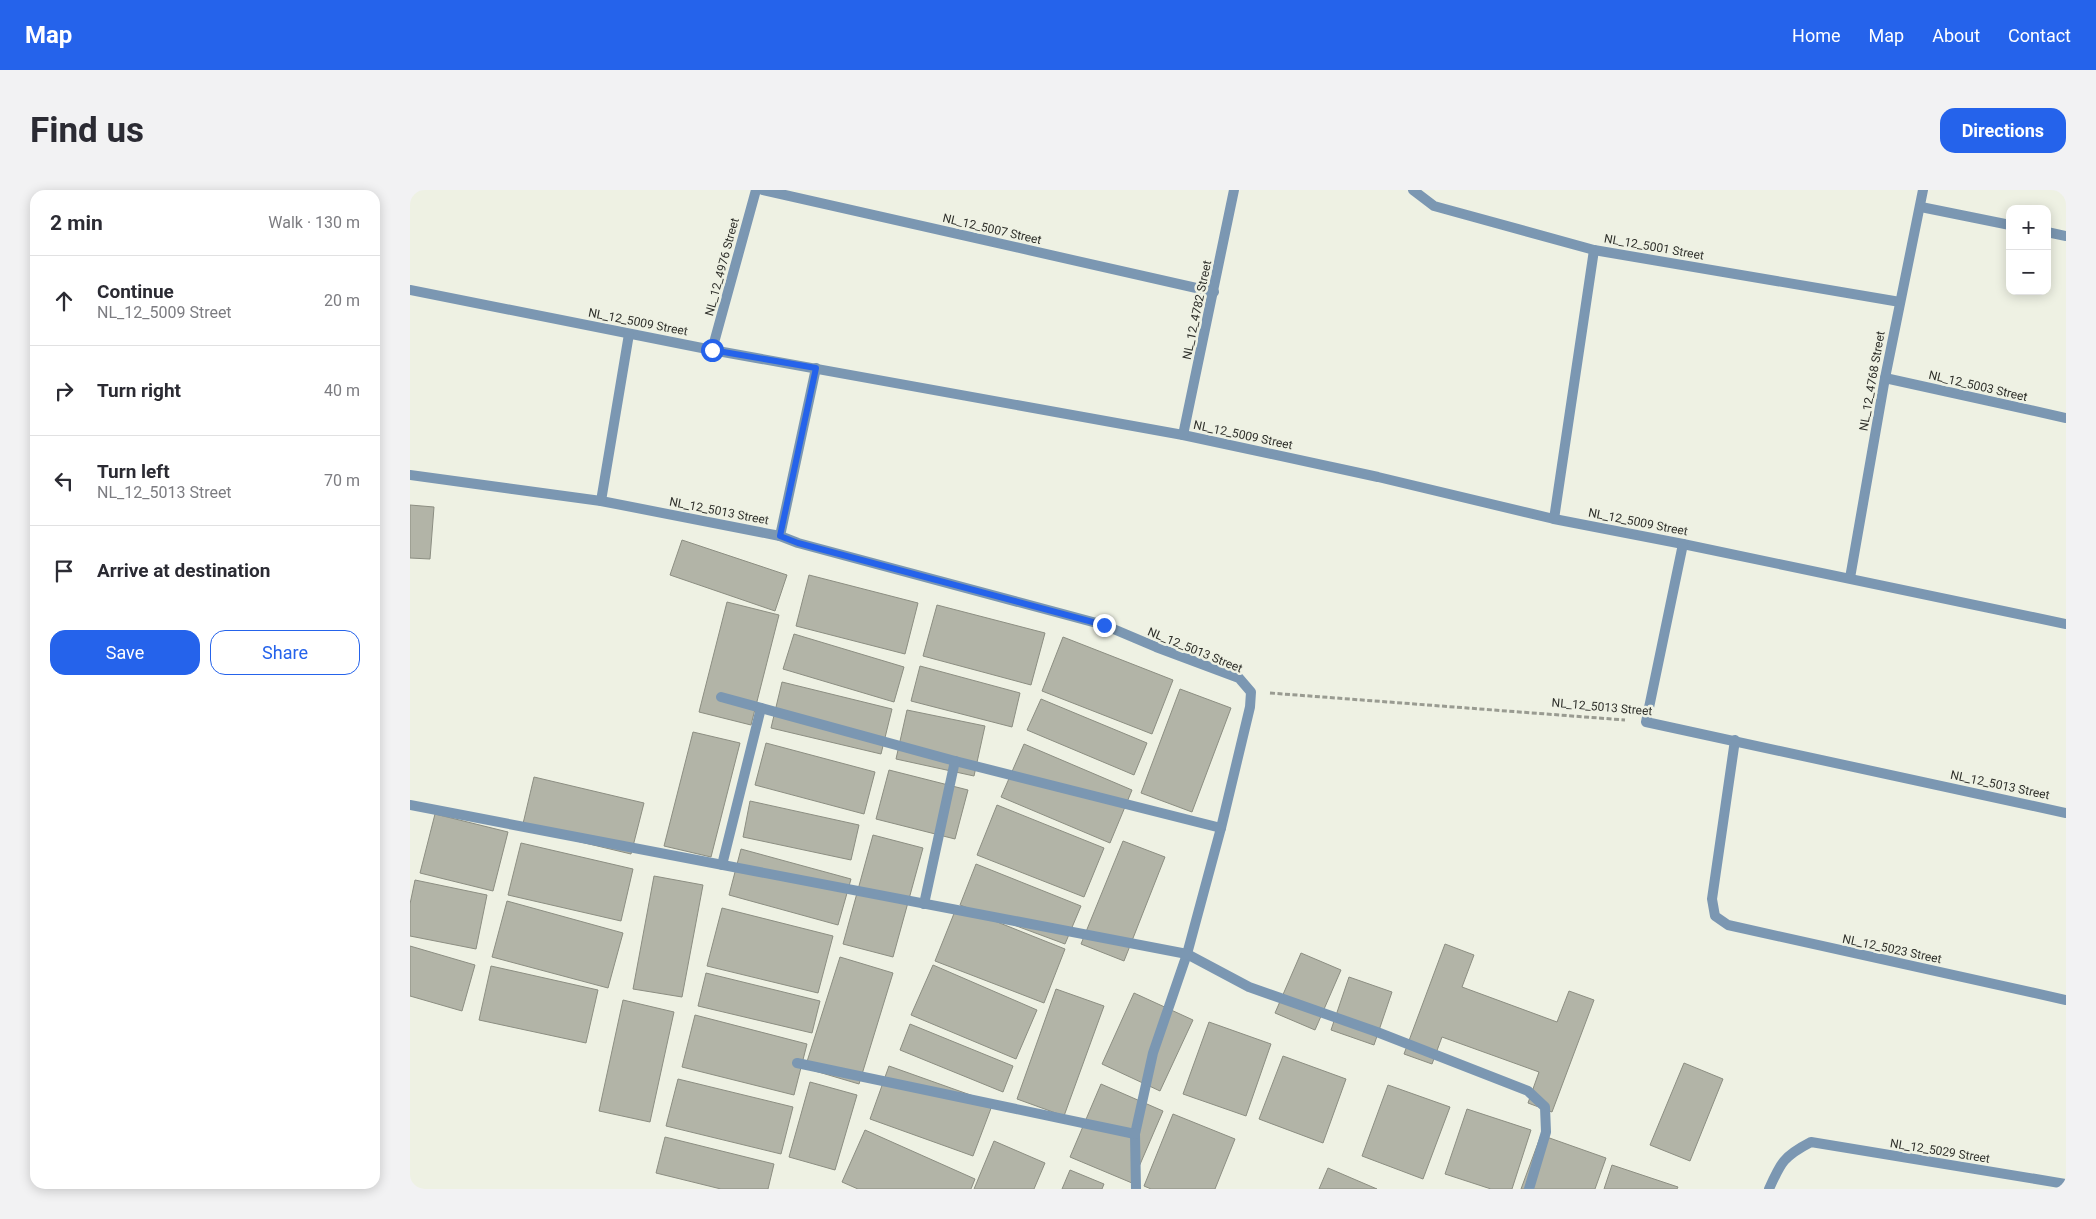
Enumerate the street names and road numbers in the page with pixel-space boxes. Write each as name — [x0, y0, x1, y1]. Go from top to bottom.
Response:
street label: NL_12_5007 Street — [941, 211, 1043, 247]
street label: NL_12_4976 Street — [702, 216, 742, 318]
street label: NL_12_5001 Street — [1603, 231, 1705, 263]
street label: NL_12_4782 Street — [1180, 259, 1214, 361]
street label: NL_12_5009 Street — [587, 305, 689, 339]
street label: NL_12_4768 Street — [1856, 330, 1888, 432]
street label: NL_12_5003 Street — [1927, 368, 2029, 404]
street label: NL_12_5009 Street — [1192, 418, 1294, 452]
street label: NL_12_5013 Street — [668, 494, 770, 528]
street label: NL_12_5009 Street — [1587, 505, 1689, 539]
street label: NL_12_5013 Street — [1146, 625, 1244, 675]
street label: NL_12_5013 Street — [1551, 696, 1653, 718]
street label: NL_12_5013 Street — [1949, 768, 2051, 802]
street label: NL_12_5023 Street — [1841, 932, 1943, 966]
street label: NL_12_5029 Street — [1889, 1136, 1991, 1166]

